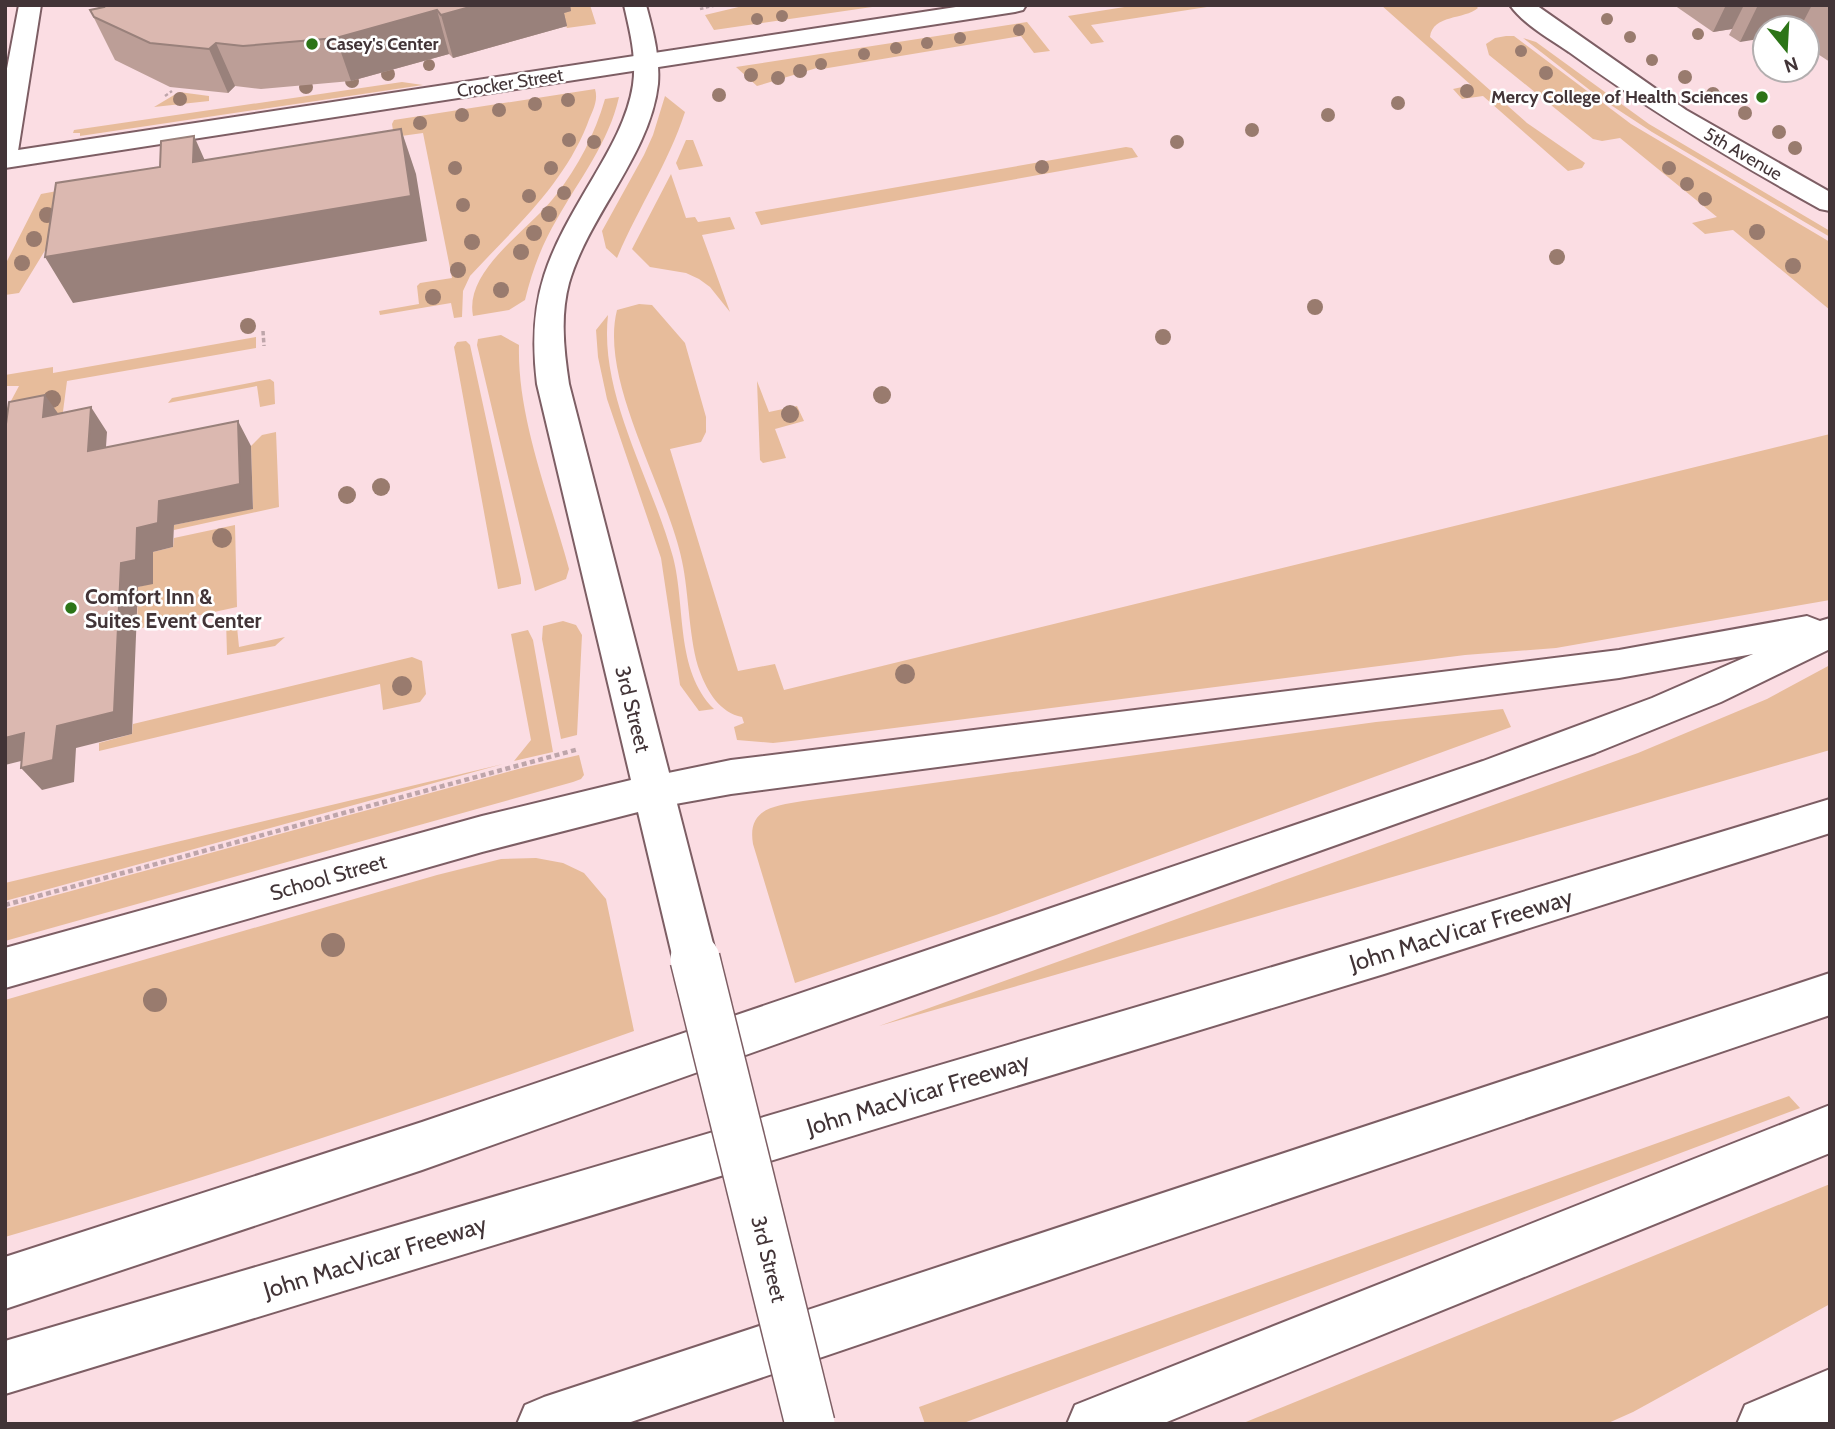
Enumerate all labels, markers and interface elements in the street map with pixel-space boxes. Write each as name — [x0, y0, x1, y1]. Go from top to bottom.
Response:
north arrow — [1751, 14, 1821, 84]
place label: Casey's Center — [326, 33, 438, 55]
marker: Casey's Center — [304, 36, 320, 52]
text: N — [1781, 52, 1801, 78]
street label: Crocker Street — [455, 64, 565, 102]
place label: Mercy College of Health Sciences — [1491, 86, 1748, 108]
marker: Mercy College of Health Sciences — [1754, 89, 1770, 105]
street label: 5th Avenue — [1700, 123, 1786, 185]
place label: Comfort Inn & Suites Event Center — [85, 584, 262, 633]
marker: Comfort Inn & Suites Event Center — [63, 600, 79, 616]
street label: 3rd Street — [610, 663, 656, 755]
street label: School Street — [267, 848, 389, 906]
street label: John MacVicar Freeway — [1345, 882, 1576, 978]
street label: John MacVicar Freeway — [802, 1046, 1033, 1142]
street label: John MacVicar Freeway — [259, 1209, 490, 1305]
street label: 3rd Street — [746, 1213, 792, 1305]

